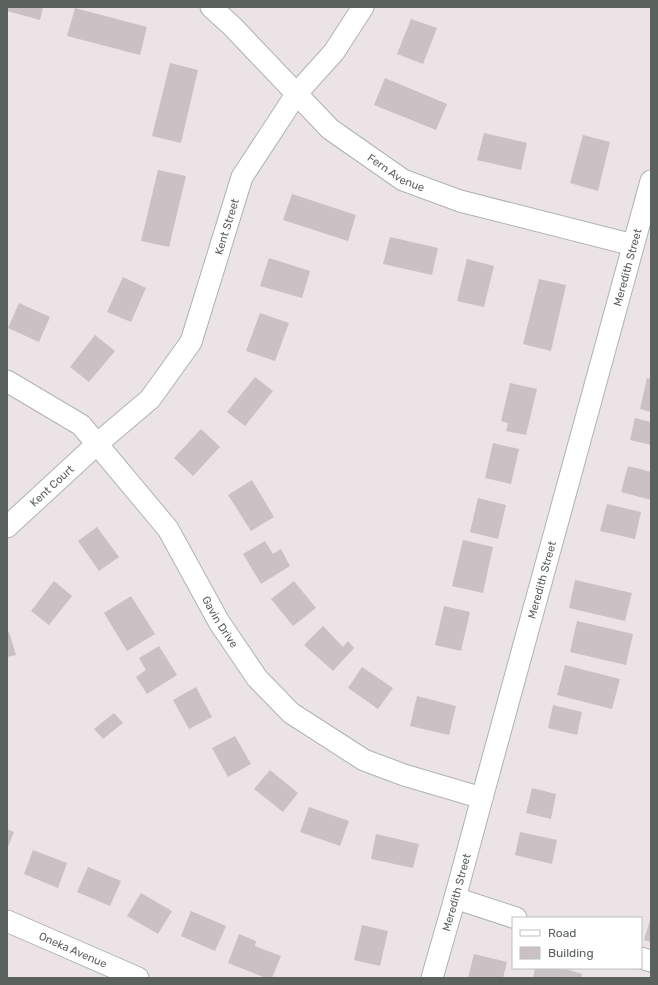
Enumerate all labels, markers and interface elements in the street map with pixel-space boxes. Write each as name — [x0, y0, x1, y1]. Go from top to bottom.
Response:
street label: Fern Avenue — [365, 151, 426, 194]
street label: Kent Street — [212, 196, 242, 256]
street label: Meredith Street — [611, 227, 645, 308]
street label: Kent Court — [28, 462, 77, 509]
street label: Meredith Street — [525, 539, 559, 620]
street label: Gavin Drive — [199, 594, 240, 650]
street label: Meredith Street — [440, 852, 474, 933]
legend — [512, 917, 642, 969]
text: Road — [548, 926, 576, 940]
street label: Oneka Avenue — [37, 930, 109, 971]
text: Building — [548, 946, 594, 960]

